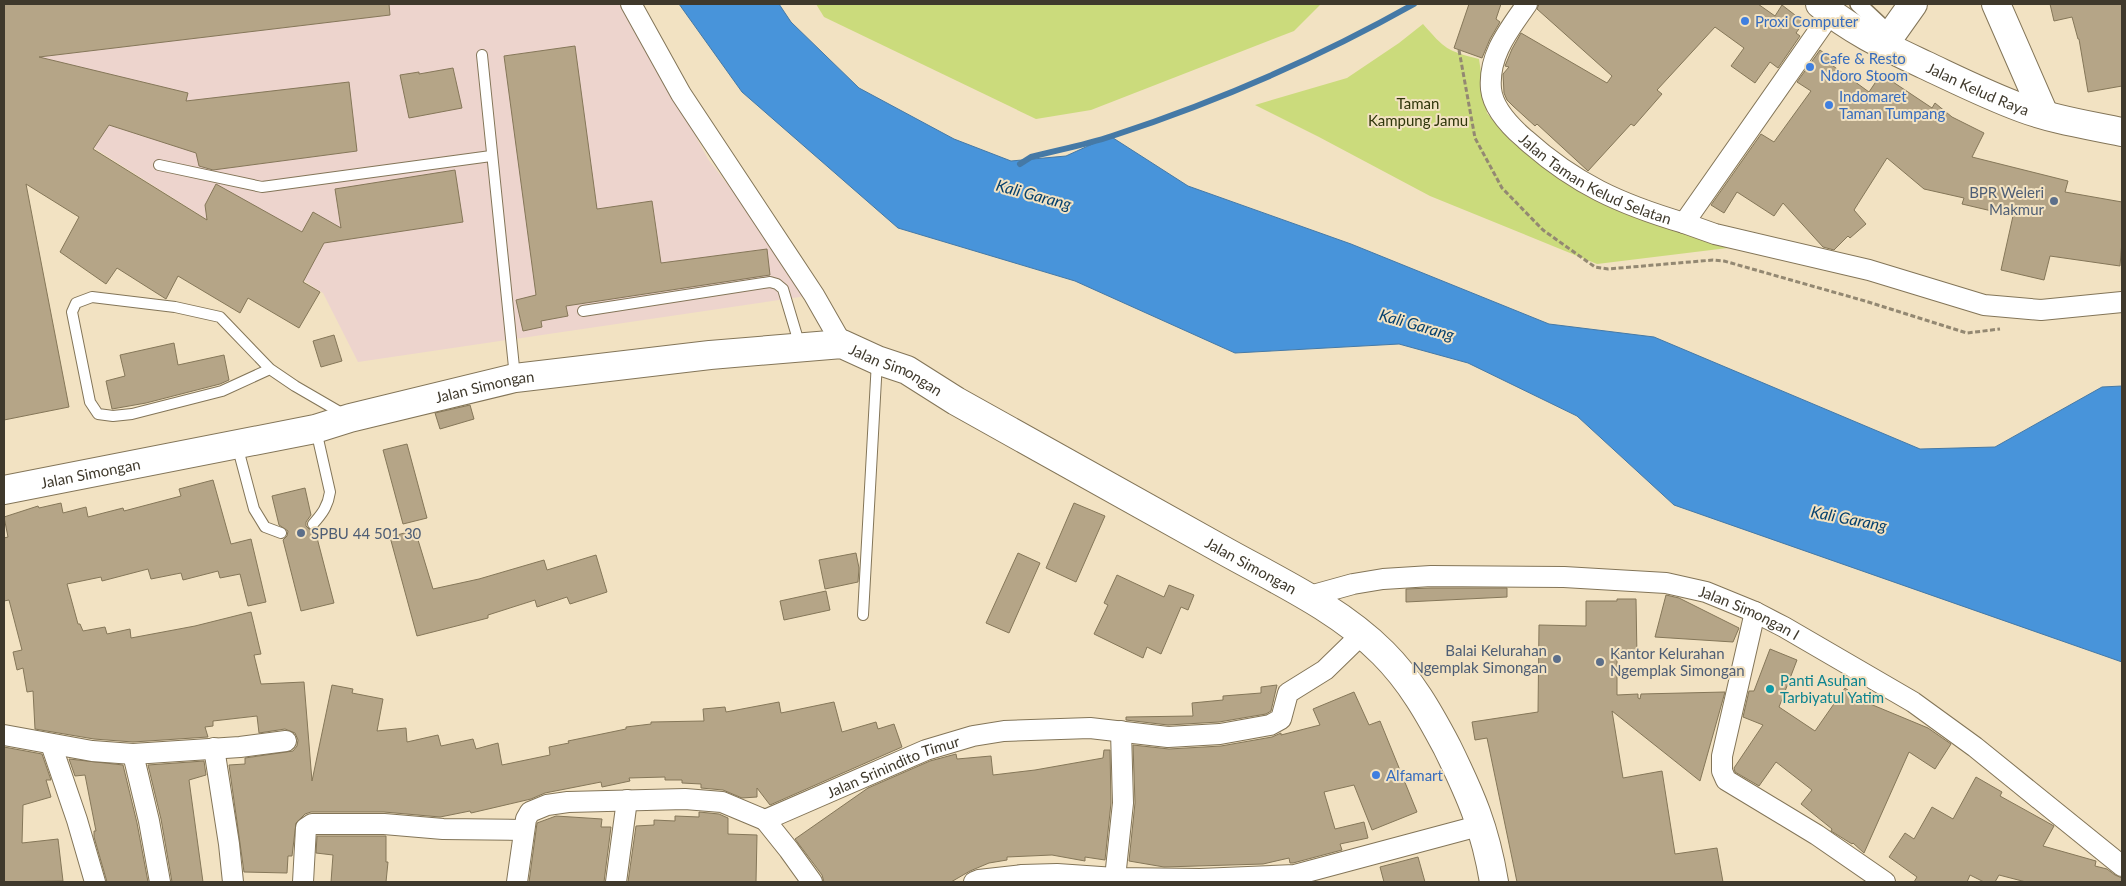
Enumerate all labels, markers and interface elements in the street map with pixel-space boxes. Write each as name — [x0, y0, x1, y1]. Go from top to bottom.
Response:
place label: Proxi Computer — [1755, 12, 1859, 30]
marker: Proxi Computer — [1739, 15, 1751, 27]
place label: Cafe & Resto Ndoro Stoom — [1820, 49, 1908, 84]
street label: Jalan Kelud Raya — [1924, 58, 2032, 119]
marker: Cafe & Resto Ndoro Stoom — [1804, 61, 1816, 73]
place label: Indomaret Taman Tumpang — [1839, 87, 1945, 122]
park label: Taman Kampung Jamu — [1368, 94, 1468, 129]
marker: Indomaret Taman Tumpang — [1823, 99, 1835, 111]
street label: Jalan Taman Kelud Selatan — [1516, 129, 1674, 228]
water label: Kali Garang — [994, 175, 1074, 213]
place label: BPR Weleri Makmur — [1969, 183, 2045, 218]
marker: BPR Weleri Makmur — [2048, 195, 2060, 207]
water label: Kali Garang — [1377, 304, 1457, 344]
street label: Jalan Simongan — [847, 340, 946, 399]
street label: Jalan Simongan — [433, 367, 535, 406]
street label: Jalan Simongan — [39, 454, 142, 492]
water label: Kali Garang — [1809, 501, 1889, 535]
place label: SPBU 44 501 30 — [311, 524, 422, 542]
marker: SPBU 44 501 30 — [295, 527, 307, 539]
street label: Jalan Simongan — [1202, 533, 1300, 598]
street label: Jalan Simongan I — [1697, 582, 1803, 643]
place label: Balai Kelurahan Ngemplak Simongan — [1412, 641, 1547, 676]
place label: Kantor Kelurahan Ngemplak Simongan — [1610, 644, 1745, 679]
marker: Balai Kelurahan Ngemplak Simongan — [1551, 653, 1563, 665]
marker: Kantor Kelurahan Ngemplak Simongan — [1594, 656, 1606, 668]
place label: Panti Asuhan Tarbiyatul Yatim — [1780, 671, 1884, 706]
marker: Panti Asuhan Tarbiyatul Yatim — [1764, 683, 1776, 695]
street label: Jalan Srinindito Timur — [824, 731, 962, 801]
place label: Alfamart — [1386, 766, 1444, 784]
marker: Alfamart — [1370, 769, 1382, 781]

